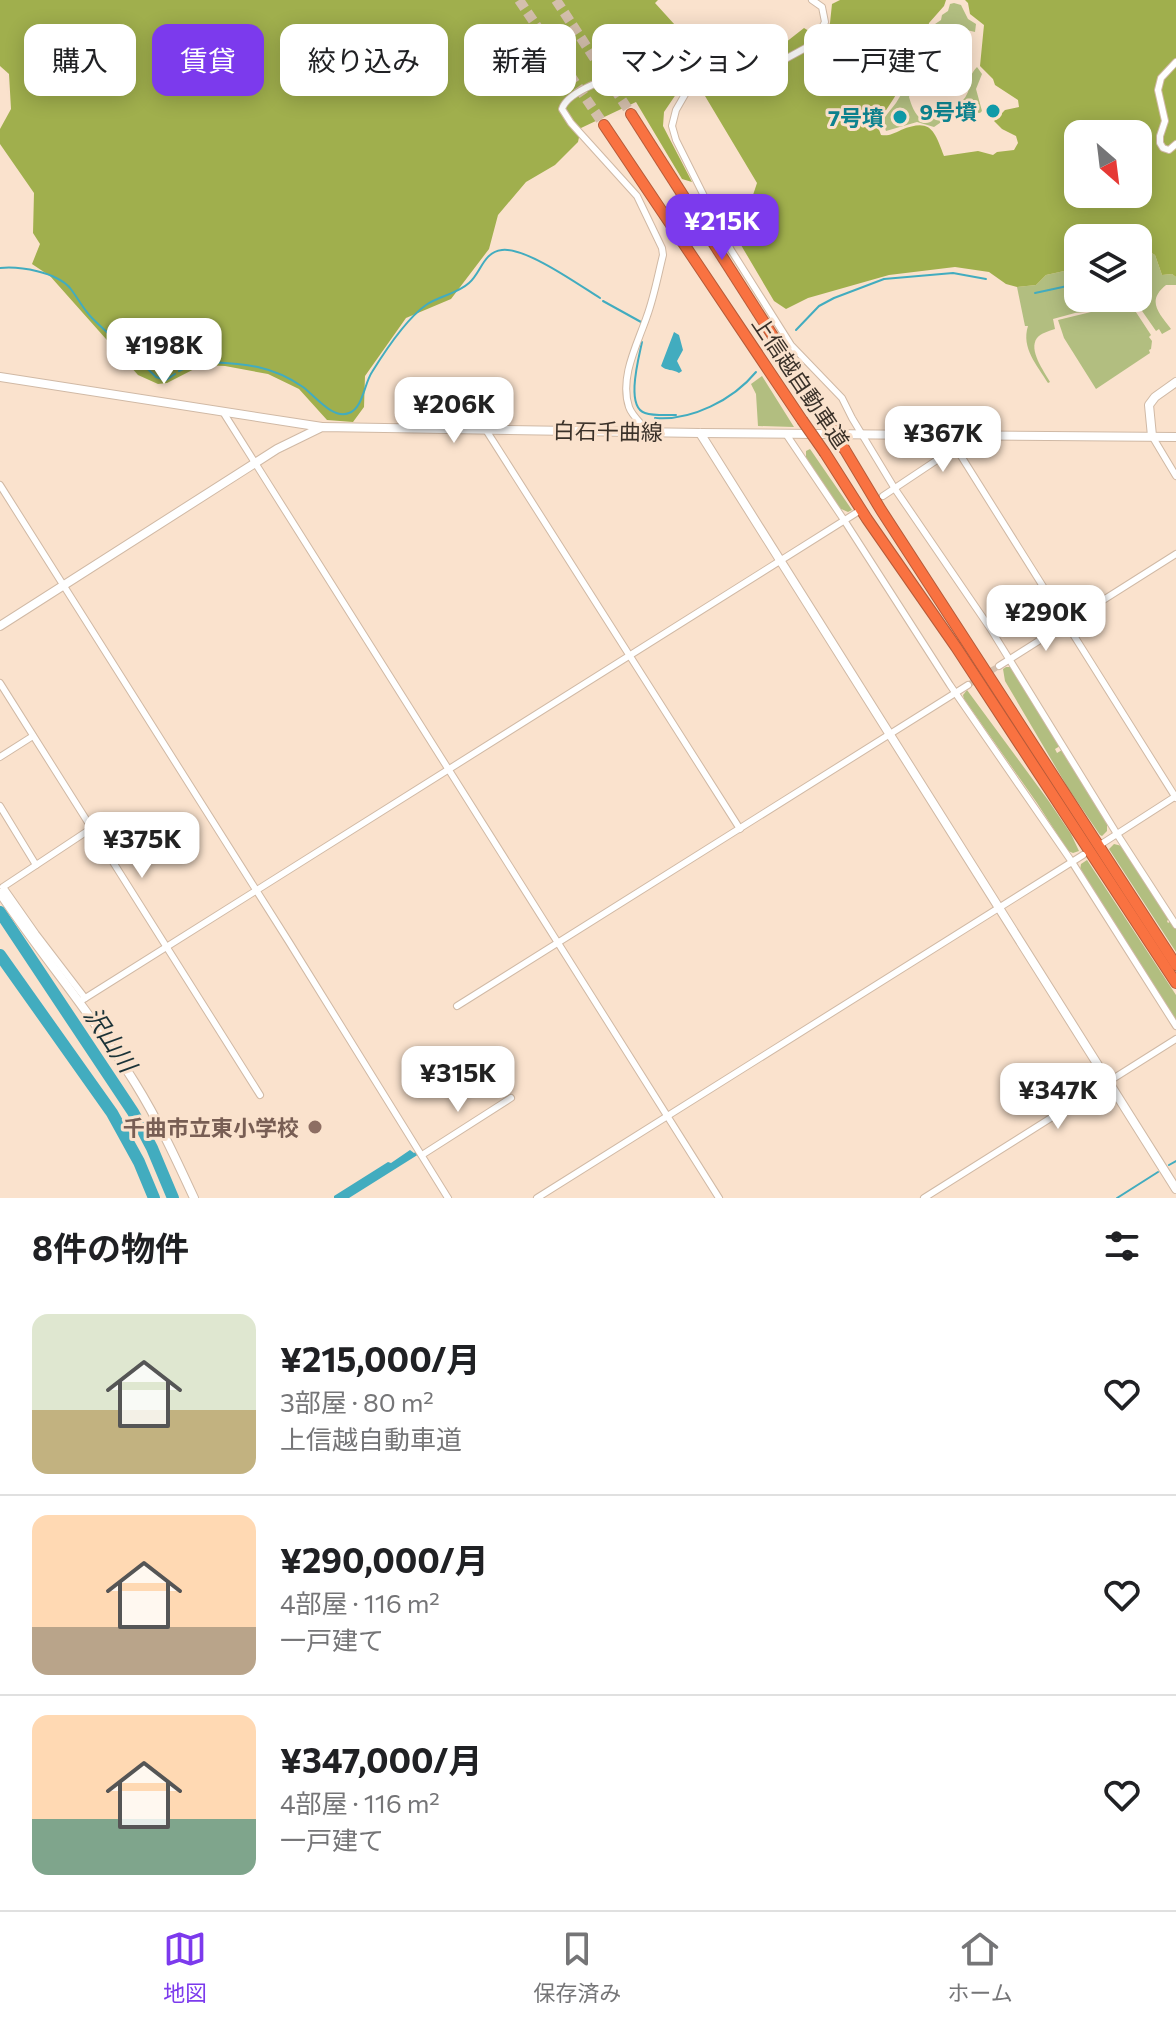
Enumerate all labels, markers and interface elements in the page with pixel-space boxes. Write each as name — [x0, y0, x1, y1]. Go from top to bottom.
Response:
chip: 購入 — [24, 24, 136, 96]
chip: 賃貸 — [152, 24, 264, 96]
chip: 絞り込み — [280, 24, 448, 96]
chip: 新着 — [464, 24, 576, 96]
chip: マンション — [592, 24, 788, 96]
chip: 一戸建て — [804, 24, 972, 96]
place label: 9号墳 — [919, 98, 977, 125]
marker: 9号墳 — [984, 102, 1002, 120]
place label: 7号墳 — [828, 104, 884, 131]
marker: 7号墳 — [891, 108, 909, 126]
north arrow — [1064, 120, 1152, 208]
map controls — [1064, 120, 1152, 312]
pin: ¥215K — [666, 194, 778, 262]
text: ¥215K — [684, 204, 760, 235]
button: layers — [1064, 224, 1152, 312]
street label: 上信越自動車道 — [747, 311, 855, 453]
pin: ¥198K — [108, 318, 220, 386]
text: ¥198K — [125, 328, 203, 359]
pin: ¥206K — [398, 377, 510, 445]
text: ¥206K — [413, 387, 495, 418]
pin: ¥367K — [887, 406, 999, 474]
text: ¥367K — [903, 416, 983, 447]
street label: 白石千曲線 — [553, 417, 663, 445]
pin: ¥290K — [990, 585, 1102, 653]
text: ¥290K — [1005, 595, 1087, 626]
pin: ¥375K — [86, 812, 198, 880]
text: ¥375K — [102, 822, 182, 853]
water label: 沢山川 — [79, 1001, 145, 1079]
pin: ¥315K — [402, 1046, 514, 1114]
text: ¥315K — [420, 1056, 496, 1087]
pin: ¥347K — [1002, 1063, 1114, 1131]
text: ¥347K — [1018, 1073, 1098, 1104]
place label: 千曲市立東小学校 — [123, 1114, 299, 1141]
marker: 千曲市立東小学校 — [306, 1118, 324, 1136]
icon: filters — [1100, 1224, 1144, 1268]
text: 8件の物件 — [32, 1226, 189, 1268]
text: ¥215,000/月 — [280, 1337, 481, 1379]
icon: home — [96, 1346, 192, 1442]
icon: heart — [1100, 1372, 1144, 1416]
text: 3部屋 · 80 m² — [280, 1386, 434, 1417]
text: 上信越自動車道 — [280, 1423, 462, 1454]
text: ¥290,000/月 — [280, 1538, 489, 1580]
icon: home — [96, 1547, 192, 1643]
icon: heart — [1100, 1573, 1144, 1617]
text: 4部屋 · 116 m² — [280, 1587, 440, 1618]
text: 一戸建て — [280, 1624, 384, 1655]
text: ¥347,000/月 — [280, 1738, 482, 1780]
icon: home — [96, 1747, 192, 1843]
icon: heart — [1100, 1773, 1144, 1817]
text: 4部屋 · 116 m² — [280, 1787, 440, 1818]
text: 一戸建て — [280, 1824, 384, 1855]
tab: 地図 — [163, 1927, 207, 2007]
tab: 保存済み — [533, 1927, 621, 2007]
tab: ホーム — [948, 1927, 1013, 2007]

